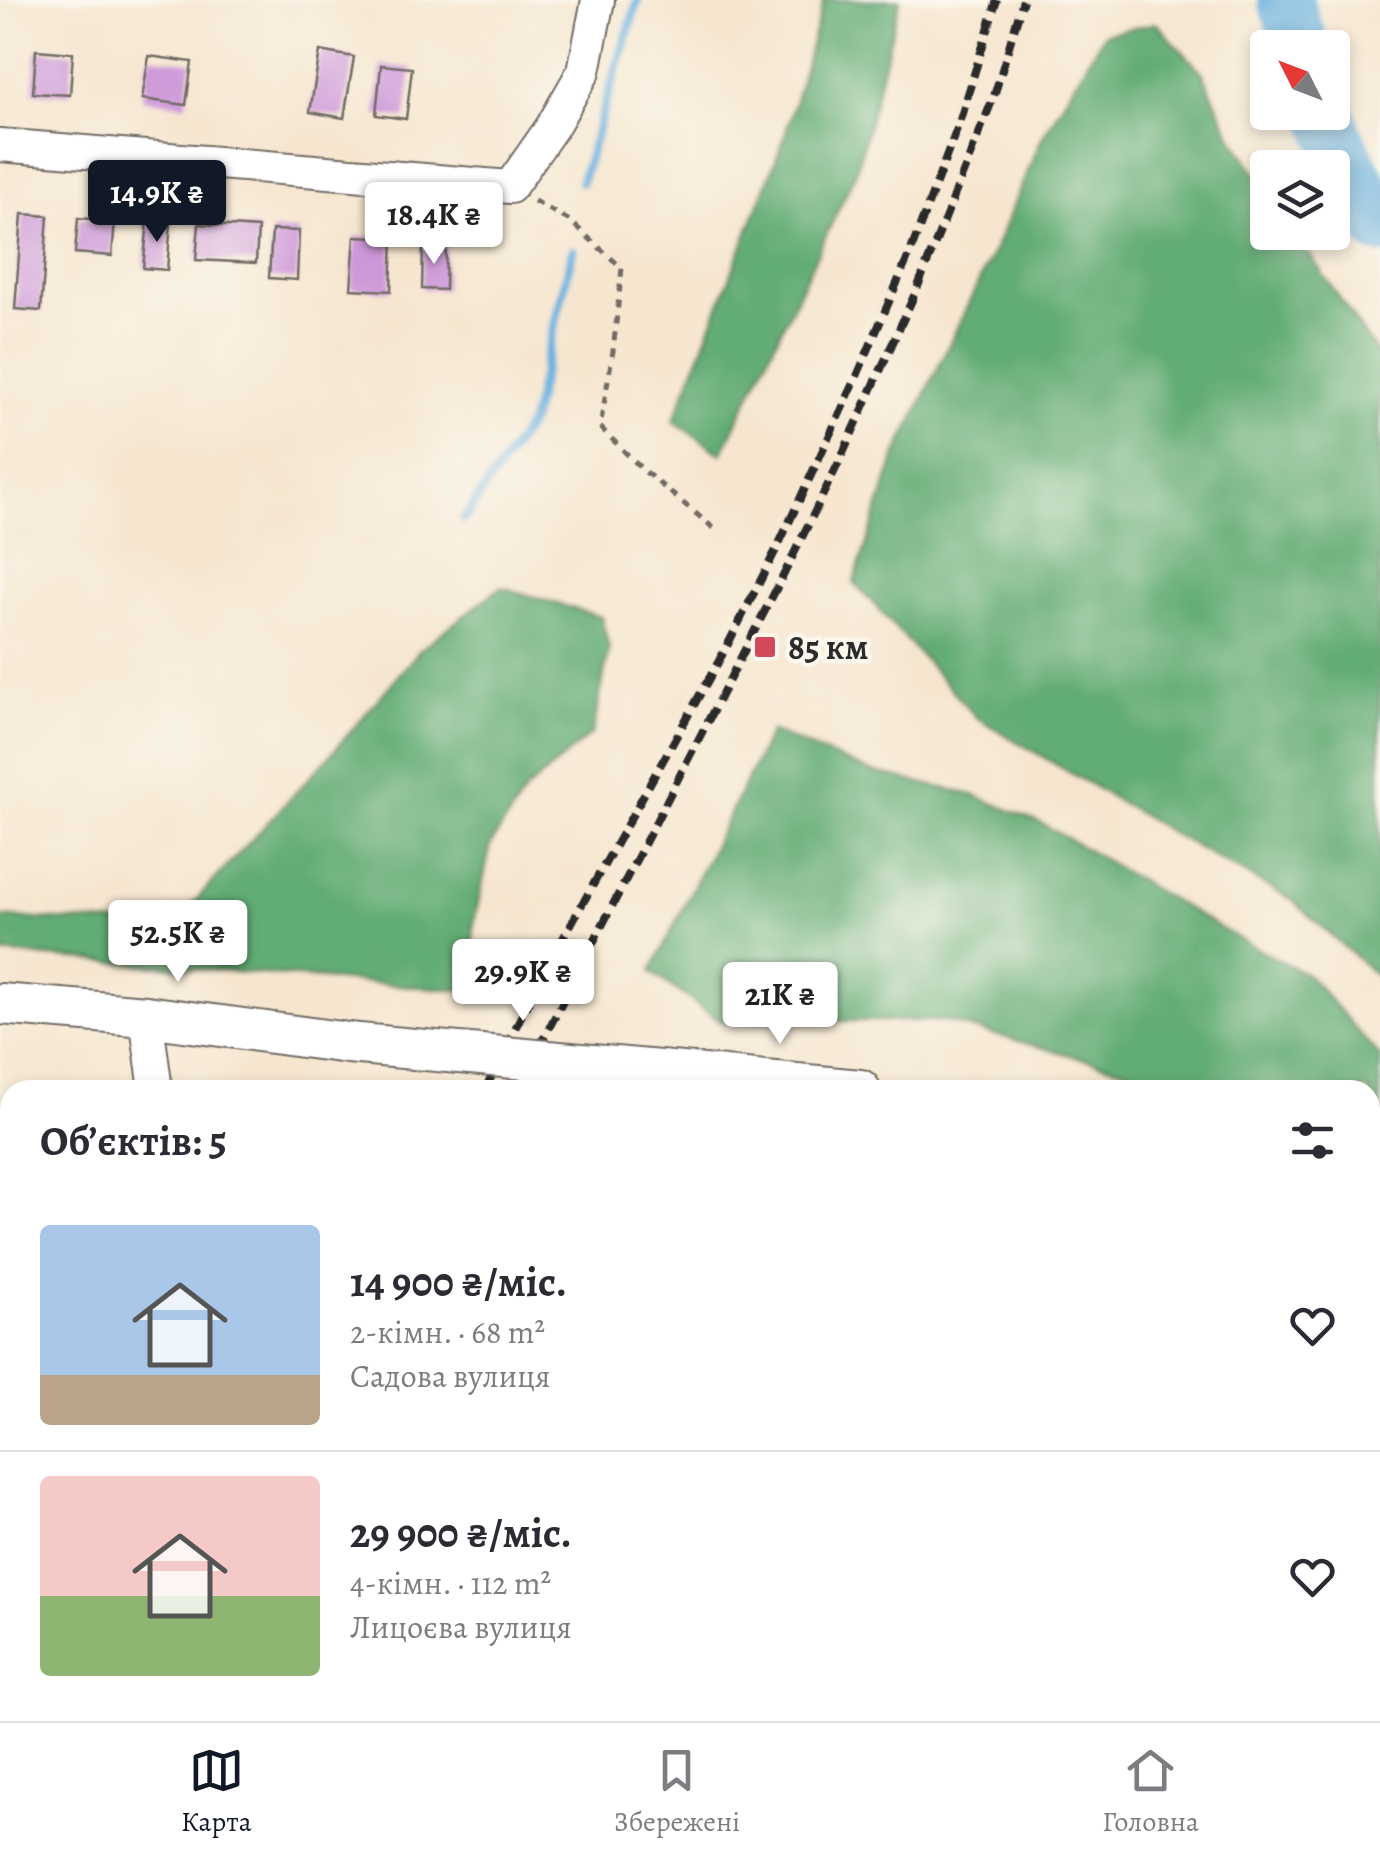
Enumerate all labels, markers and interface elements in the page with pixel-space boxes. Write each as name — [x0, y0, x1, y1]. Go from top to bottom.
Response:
north arrow — [1250, 30, 1350, 130]
map controls — [1250, 30, 1350, 250]
button: layers — [1250, 150, 1350, 250]
pin: 14.9K ₴ — [65, 160, 249, 245]
text: 14.9K ₴ — [110, 170, 204, 214]
pin: 18.4K ₴ — [342, 182, 526, 267]
text: 18.4K ₴ — [387, 192, 481, 236]
place label: 85 км — [788, 623, 868, 671]
marker: 85 км — [752, 634, 778, 660]
pin: 52.5K ₴ — [86, 900, 270, 985]
text: 52.5K ₴ — [130, 910, 226, 954]
pin: 29.9K ₴ — [431, 939, 615, 1024]
text: 29.9K ₴ — [474, 949, 572, 993]
pin: 21K ₴ — [710, 962, 850, 1047]
text: 21K ₴ — [745, 972, 815, 1016]
text: Об’єктів: 5 — [40, 1112, 227, 1169]
icon: filters — [1285, 1113, 1340, 1168]
text: 14 900 ₴/міс. — [350, 1253, 567, 1310]
icon: home — [120, 1265, 240, 1385]
icon: heart — [1285, 1298, 1340, 1353]
text: 2-кімн. · 68 m² — [350, 1310, 545, 1354]
text: Садова вулиця — [350, 1354, 551, 1398]
text: 29 900 ₴/міс. — [350, 1504, 572, 1561]
icon: home — [120, 1516, 240, 1636]
icon: heart — [1285, 1549, 1340, 1604]
text: 4-кімн. · 112 m² — [350, 1561, 551, 1605]
text: Лицоєва вулиця — [350, 1605, 572, 1649]
tab: Карта — [181, 1743, 252, 1841]
tab: Збережені — [614, 1743, 740, 1841]
tab: Головна — [1102, 1743, 1199, 1841]

